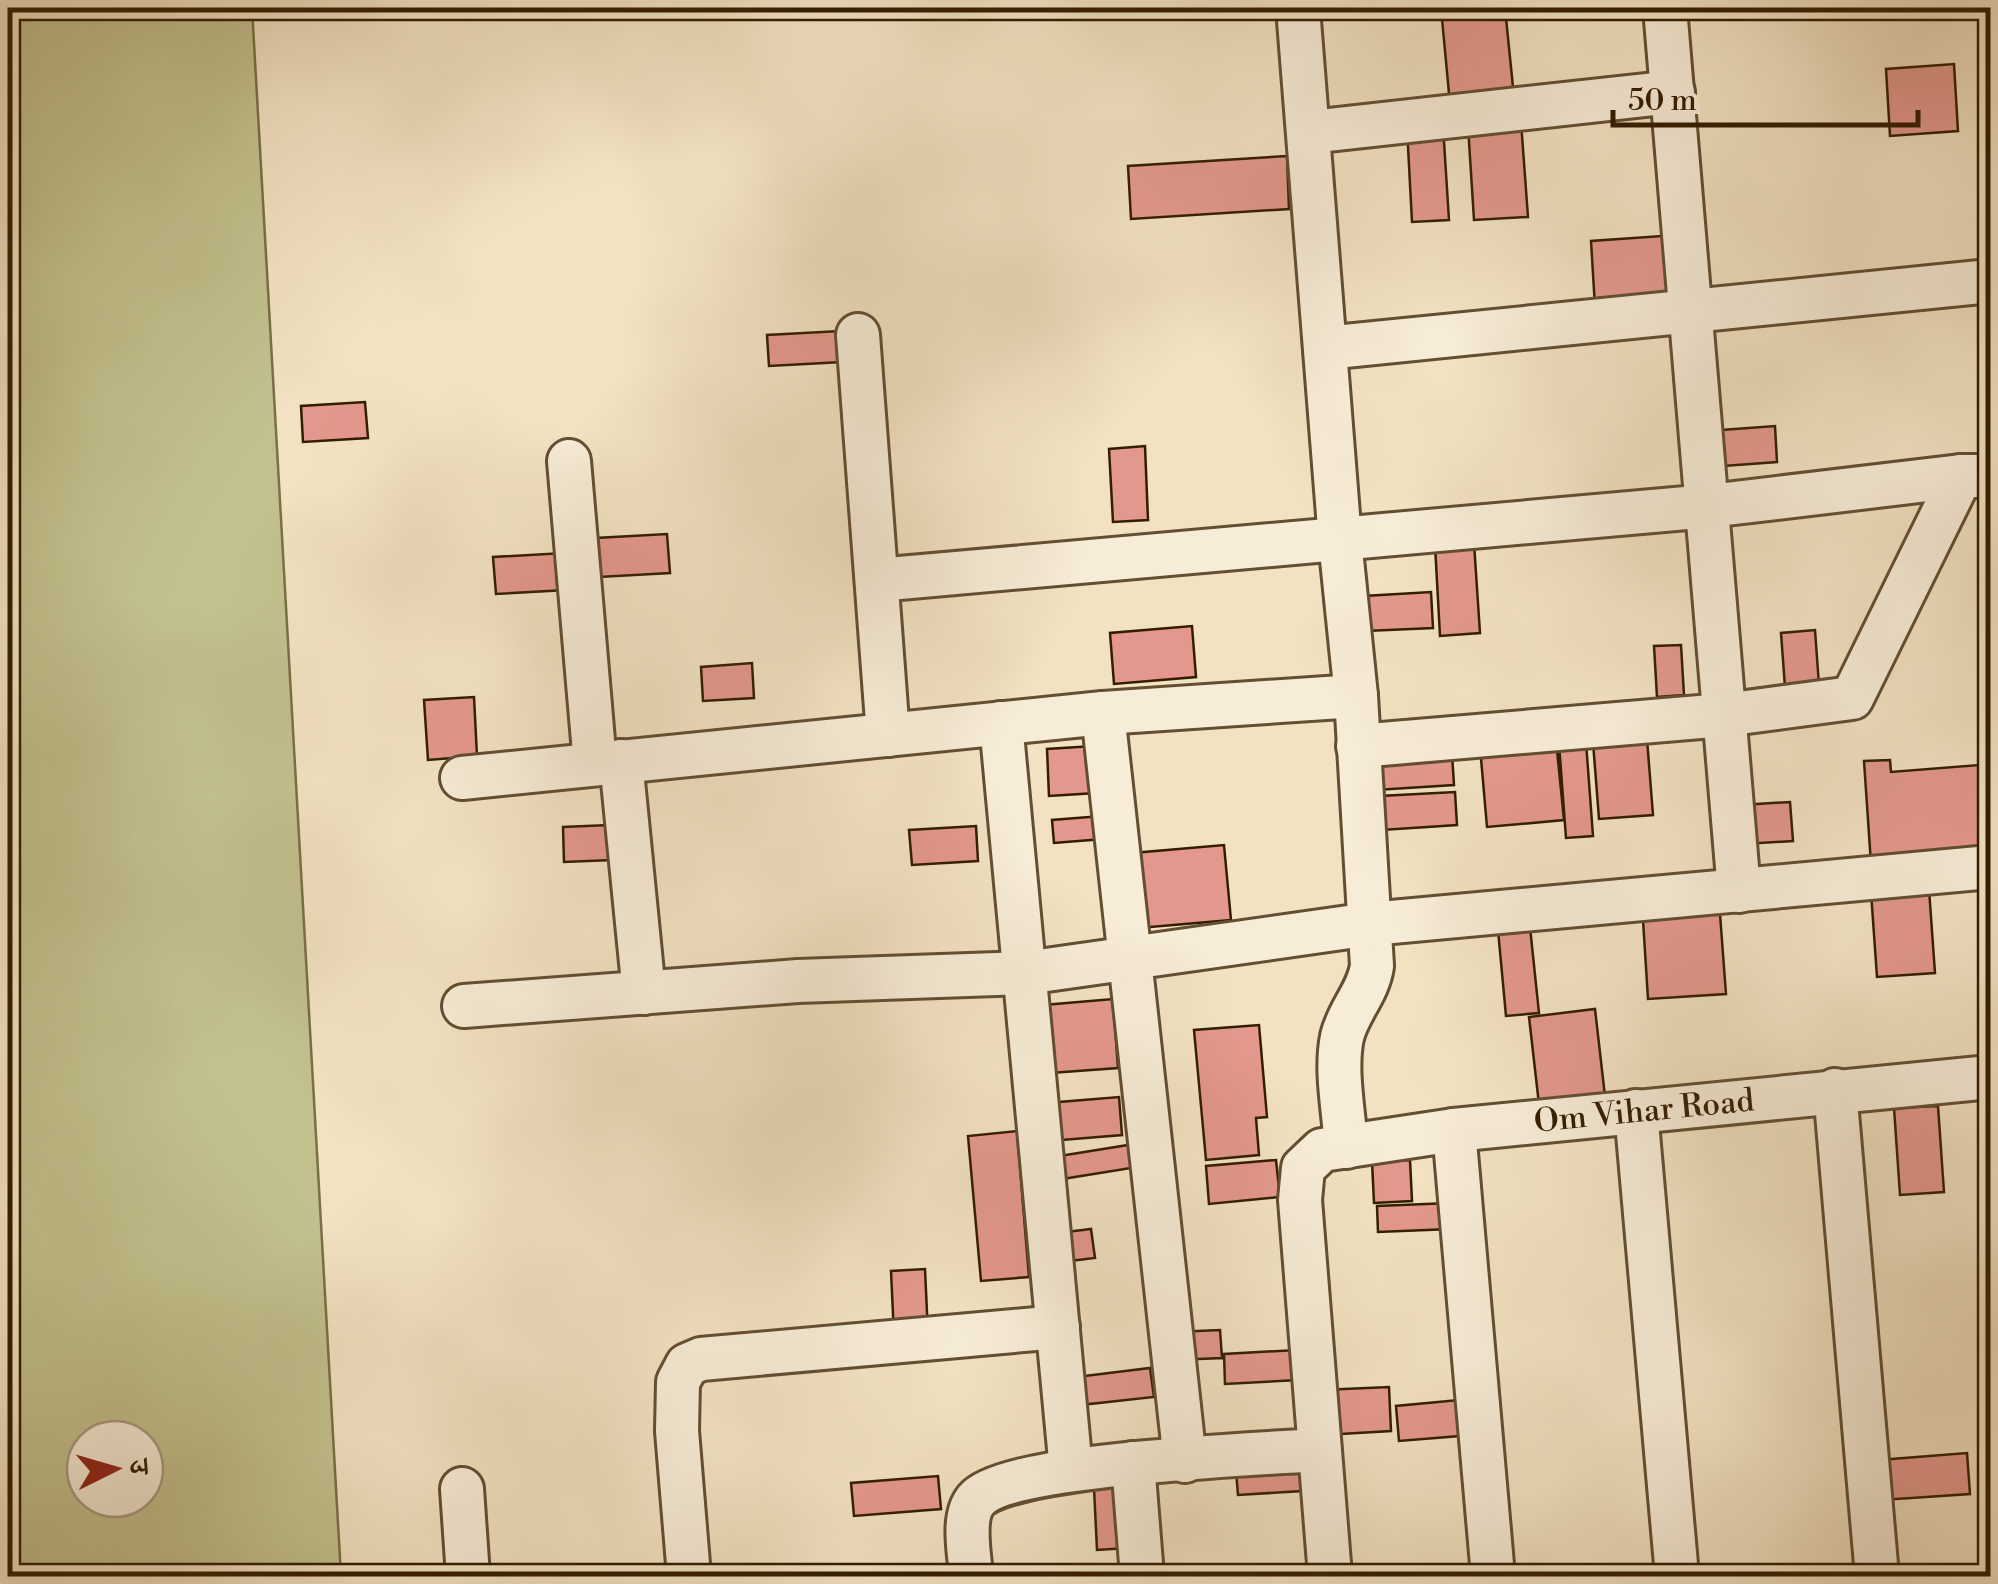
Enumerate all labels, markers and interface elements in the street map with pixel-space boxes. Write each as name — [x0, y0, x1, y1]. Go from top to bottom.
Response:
scale bar — [1613, 65, 1918, 127]
text: 50 m — [1628, 82, 1697, 120]
street label: Om Vihar Road — [1532, 1080, 1756, 1142]
north arrow — [65, 1419, 165, 1519]
text: उ — [120, 1456, 157, 1477]

